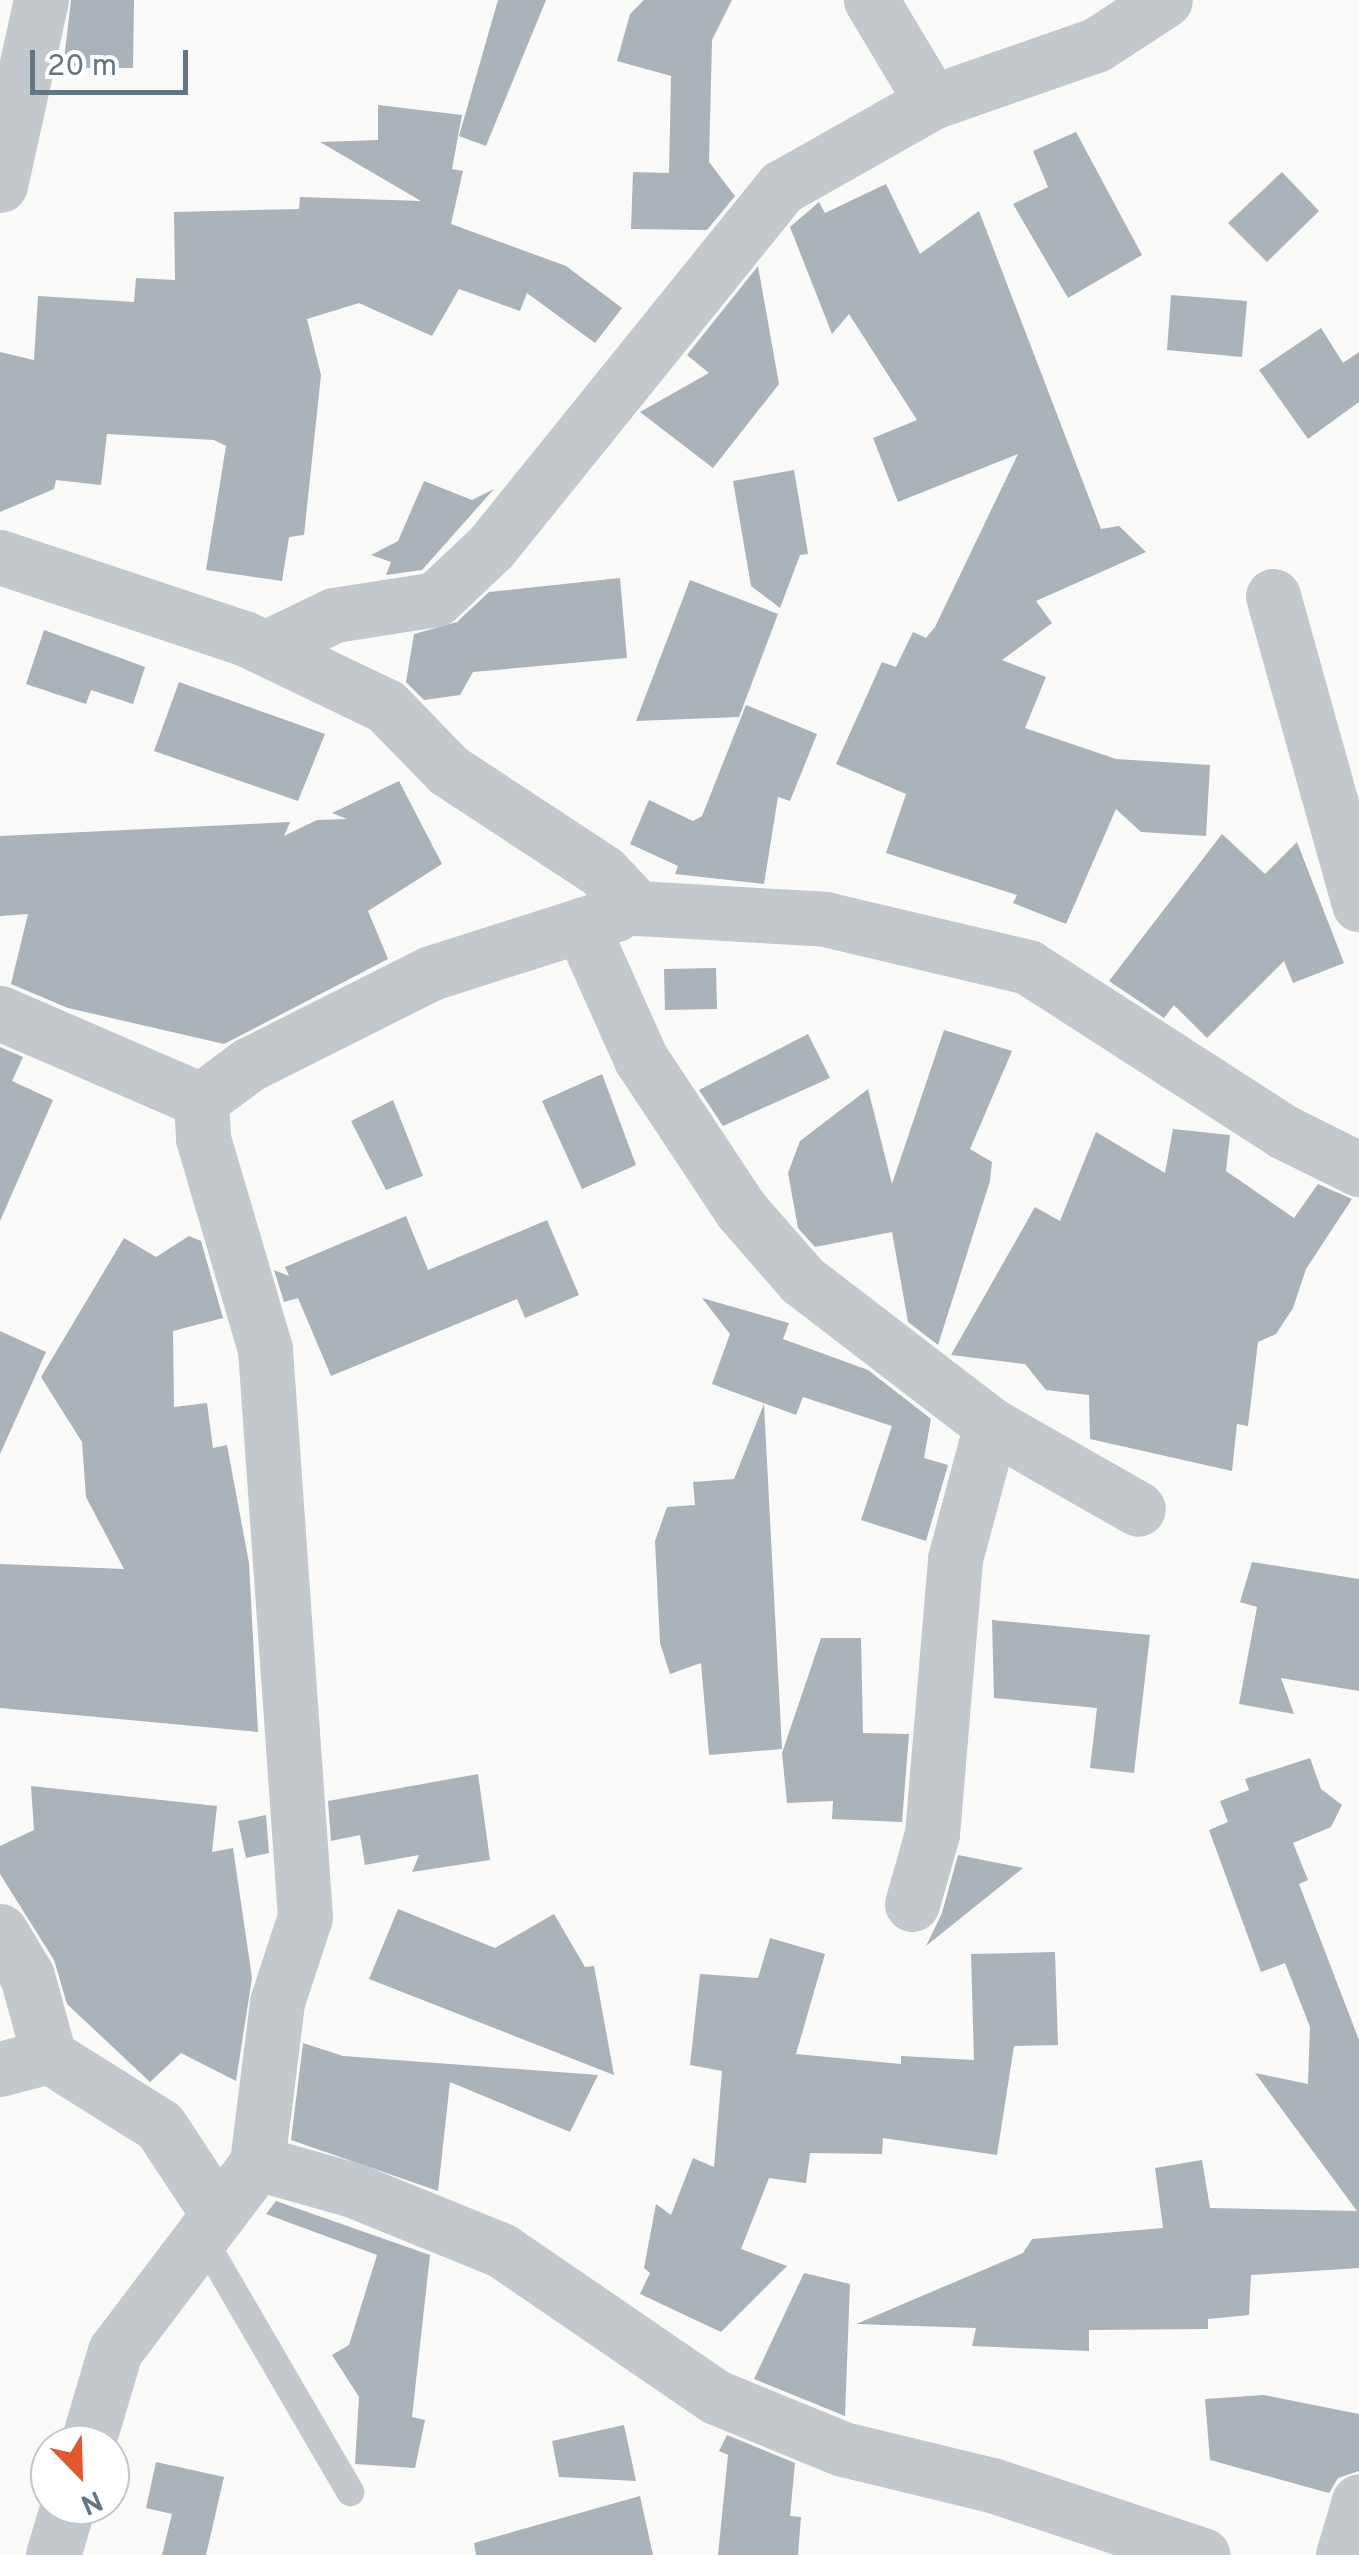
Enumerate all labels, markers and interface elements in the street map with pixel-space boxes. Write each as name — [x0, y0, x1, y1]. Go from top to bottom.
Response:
scale bar — [35, 30, 192, 92]
text: 20 m — [47, 49, 117, 86]
north arrow — [30, 2425, 130, 2525]
text: N — [75, 2480, 107, 2521]

